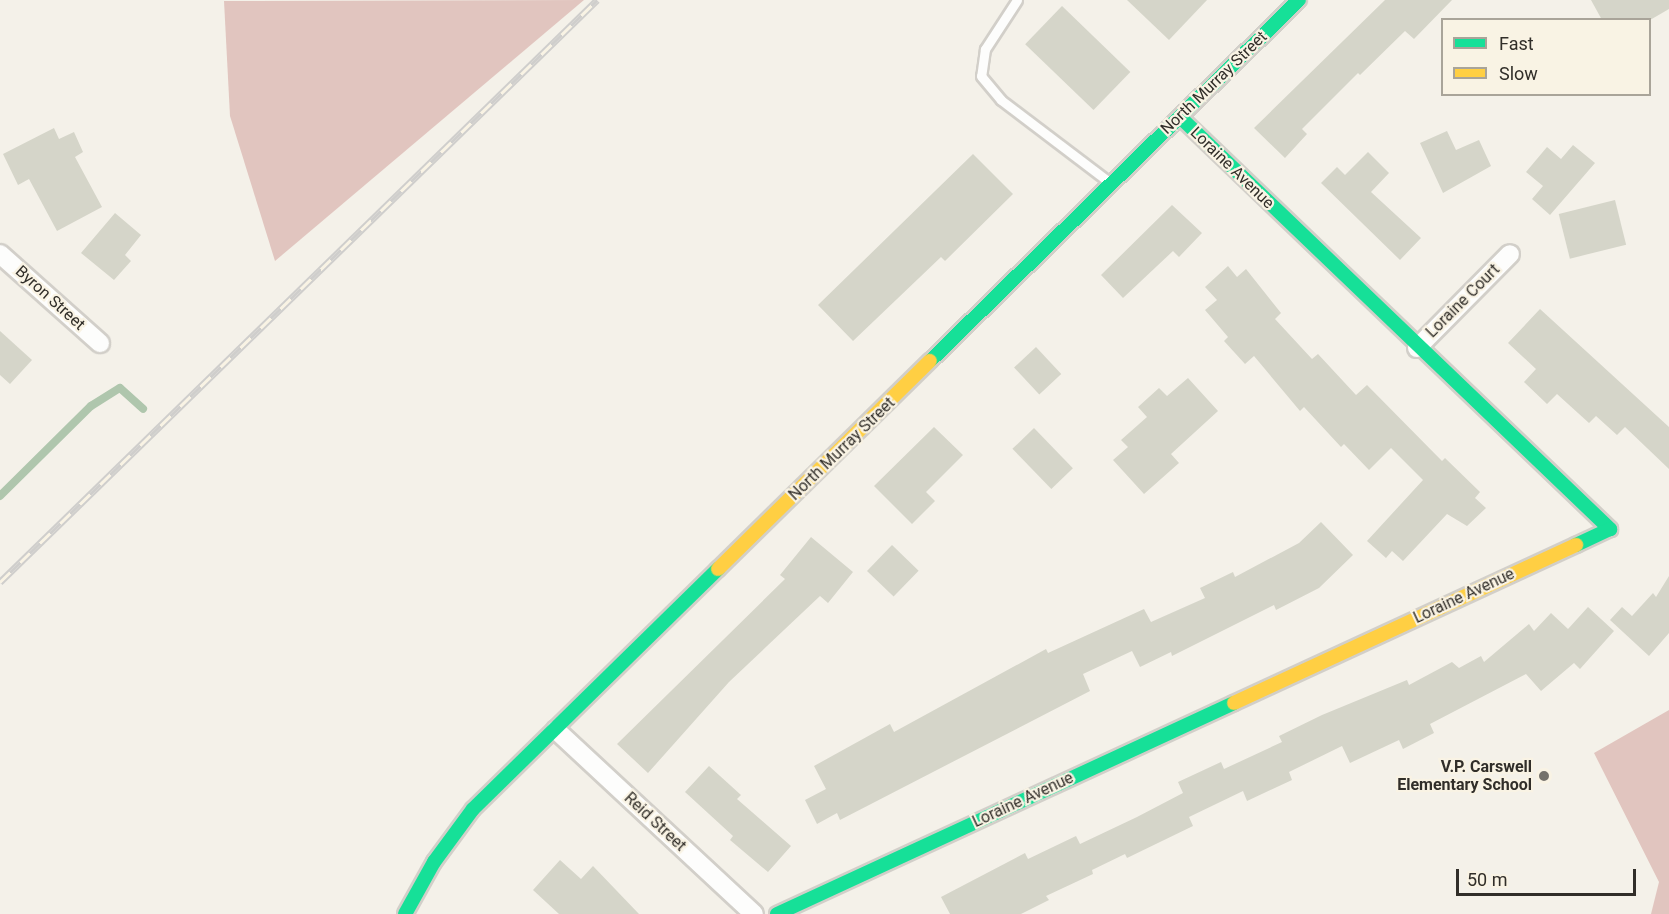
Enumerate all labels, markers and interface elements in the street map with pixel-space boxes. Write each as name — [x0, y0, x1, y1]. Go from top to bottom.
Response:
legend — [1441, 18, 1651, 96]
street label: North Murray Street — [1157, 27, 1271, 139]
text: Fast — [1499, 33, 1534, 54]
text: Slow — [1499, 63, 1538, 84]
street label: Loraine Avenue — [1186, 123, 1278, 213]
street label: Loraine Court — [1422, 260, 1504, 342]
street label: Byron Street — [11, 262, 89, 334]
street label: North Murray Street — [785, 393, 899, 505]
street label: Loraine Avenue — [1411, 564, 1517, 628]
place label: V.P. Carswell Elementary School — [1397, 757, 1532, 795]
street label: Loraine Avenue — [970, 768, 1076, 832]
marker: V.P. Carswell Elementary School — [1537, 769, 1551, 783]
street label: Reid Street — [620, 789, 690, 855]
scale bar — [1459, 857, 1639, 895]
text: 50 m — [1467, 869, 1507, 890]

